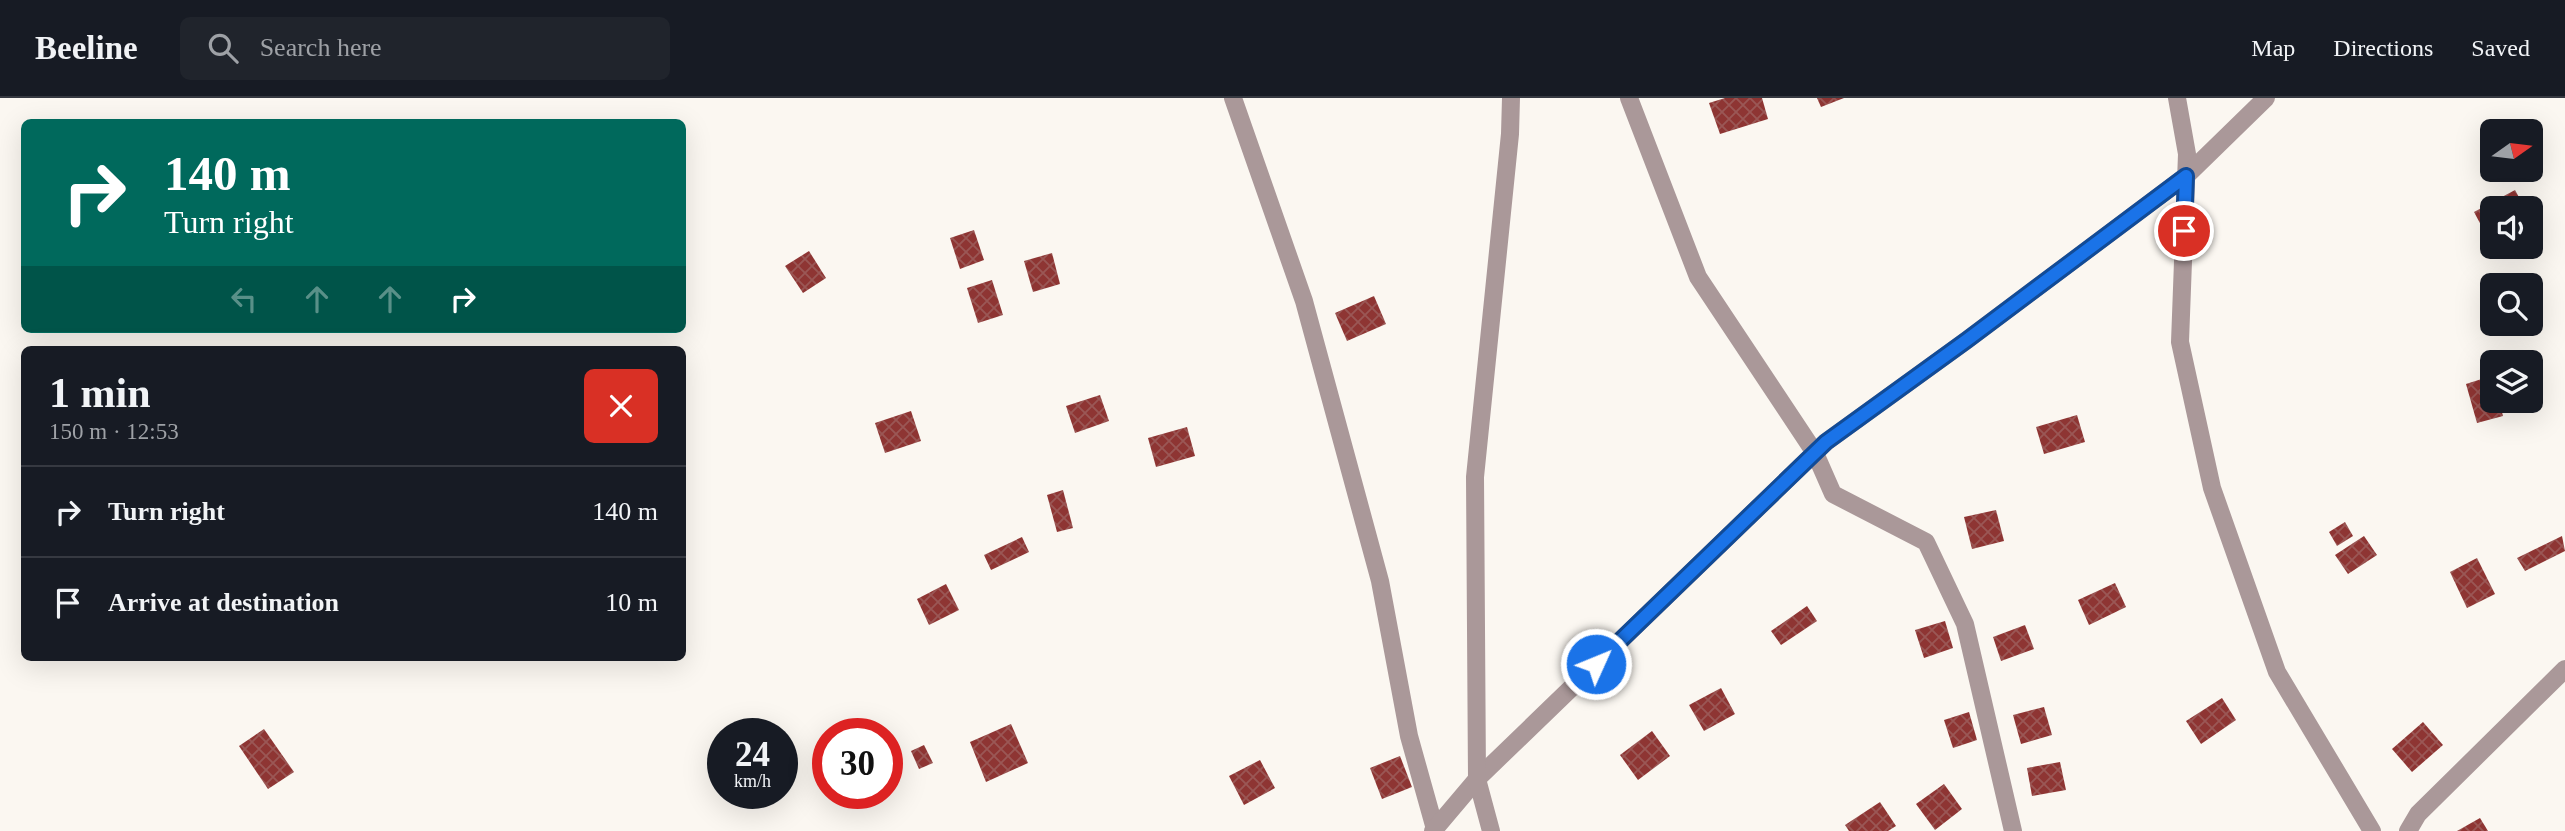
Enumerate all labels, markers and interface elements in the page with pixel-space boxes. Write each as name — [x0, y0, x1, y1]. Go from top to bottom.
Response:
search box — [180, 17, 670, 80]
icon: search — [204, 29, 242, 67]
text: Beeline — [35, 30, 138, 66]
text: Search here — [260, 33, 382, 62]
text: Map — [2251, 35, 2295, 61]
text: Directions — [2333, 35, 2433, 61]
text: Saved — [2471, 35, 2530, 61]
north arrow — [2480, 119, 2543, 182]
map controls — [2480, 119, 2543, 413]
text: 140 m — [164, 146, 291, 201]
icon: right — [49, 147, 140, 238]
button: sound — [2480, 196, 2543, 259]
pin — [2154, 201, 2214, 261]
text: Turn right — [164, 204, 294, 240]
icon: arrive — [2165, 212, 2203, 250]
button: search — [2480, 273, 2543, 336]
icon: left — [225, 280, 263, 318]
icon: ahead — [298, 280, 336, 318]
icon: ahead — [371, 280, 409, 318]
icon: right — [444, 280, 482, 318]
button: layers — [2480, 350, 2543, 413]
button: close — [584, 369, 658, 443]
text: 1 min — [49, 370, 151, 416]
text: 150 m · 12:53 — [49, 419, 179, 444]
icon: right — [49, 493, 87, 531]
text: Turn right — [108, 497, 225, 526]
text: 140 m — [592, 497, 658, 526]
icon: arrive — [49, 584, 87, 622]
text: Arrive at destination — [108, 588, 339, 617]
text: 10 m — [605, 588, 658, 617]
position arrow — [1559, 627, 1633, 701]
speed limit sign: 30 — [812, 718, 903, 809]
text: 24 — [735, 735, 770, 774]
text: km/h — [734, 771, 771, 791]

